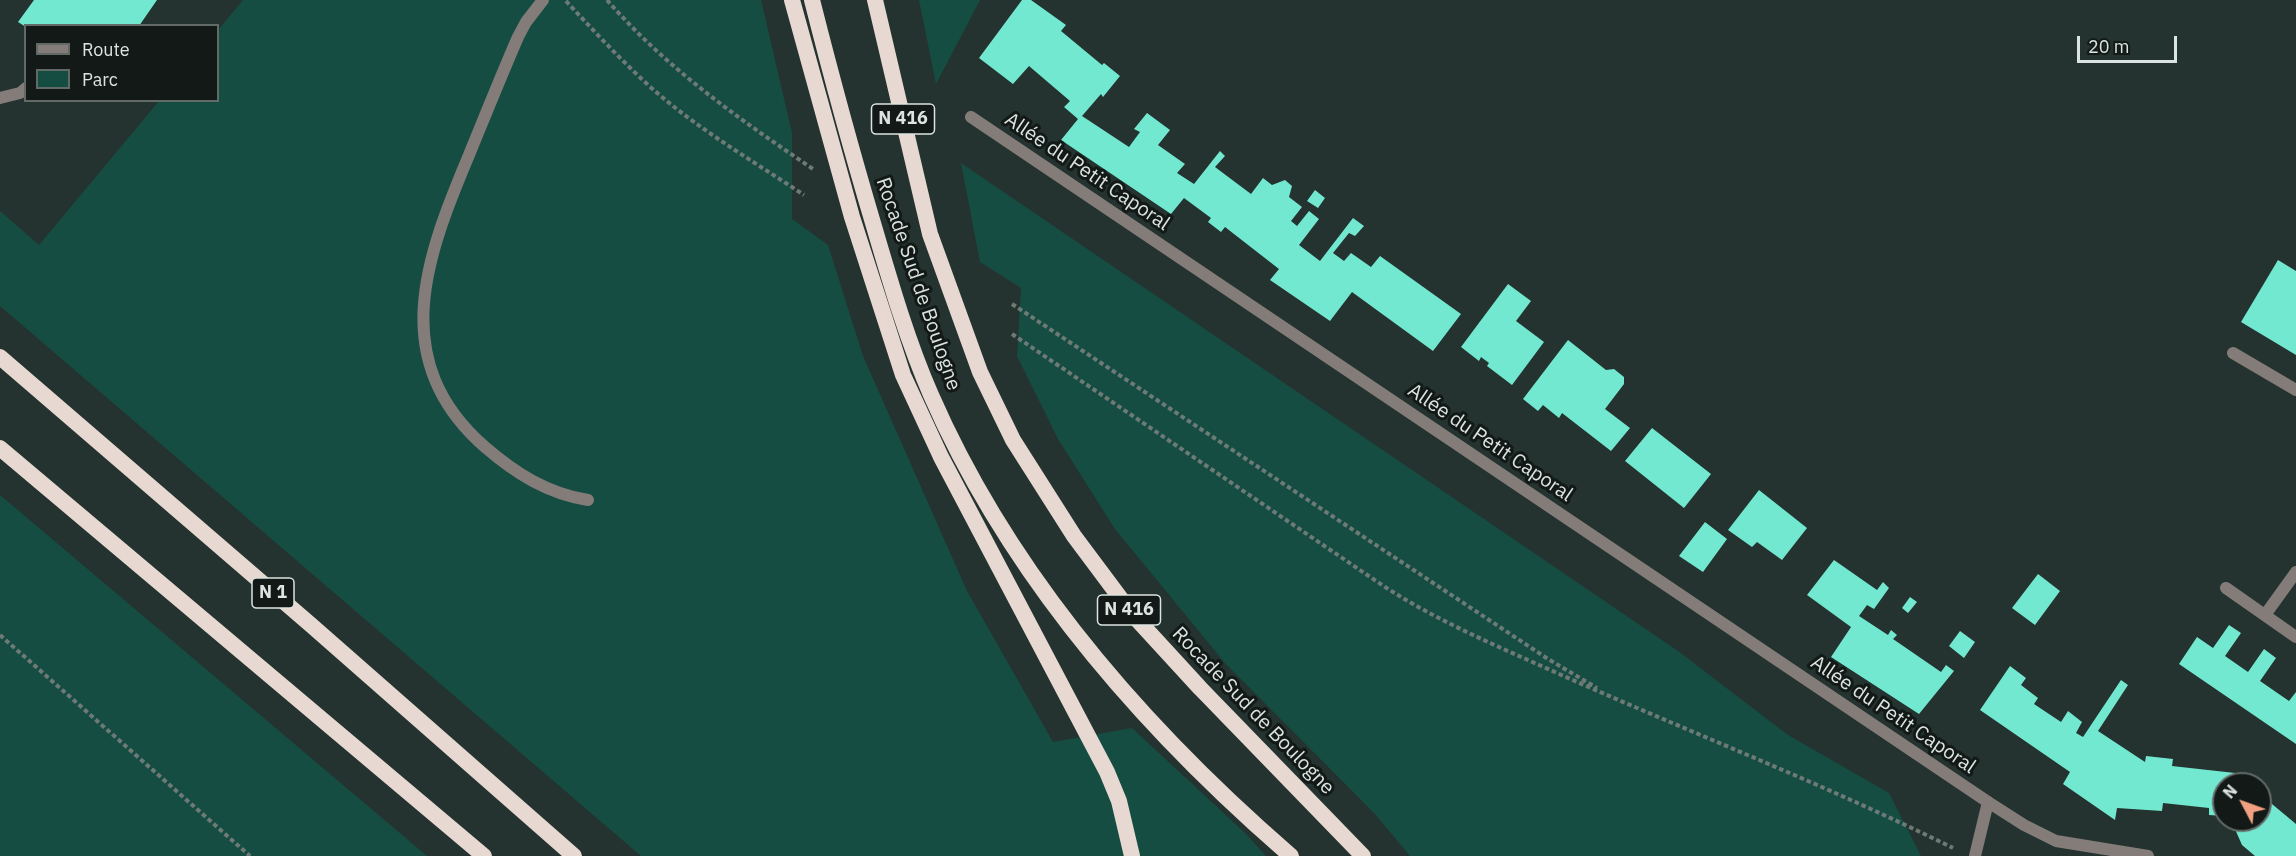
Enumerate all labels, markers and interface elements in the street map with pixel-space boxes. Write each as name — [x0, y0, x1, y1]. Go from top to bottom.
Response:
legend — [24, 24, 219, 102]
scale bar — [2080, 24, 2180, 62]
text: 20 m — [2088, 35, 2130, 58]
text: Route — [82, 38, 130, 61]
text: Parc — [82, 68, 118, 91]
road number: N 416 — [872, 104, 934, 134]
street label: Allée du Petit Caporal — [1000, 108, 1174, 236]
street label: Rocade Sud de Boulogne — [870, 174, 966, 394]
street label: Allée du Petit Caporal — [1403, 379, 1577, 507]
road number: N 1 — [252, 578, 294, 608]
road number: N 416 — [1098, 595, 1160, 625]
street label: Rocade Sud de Boulogne — [1167, 622, 1339, 800]
street label: Allée du Petit Caporal — [1806, 651, 1980, 779]
north arrow — [2212, 772, 2272, 832]
text: N — [2219, 781, 2241, 802]

